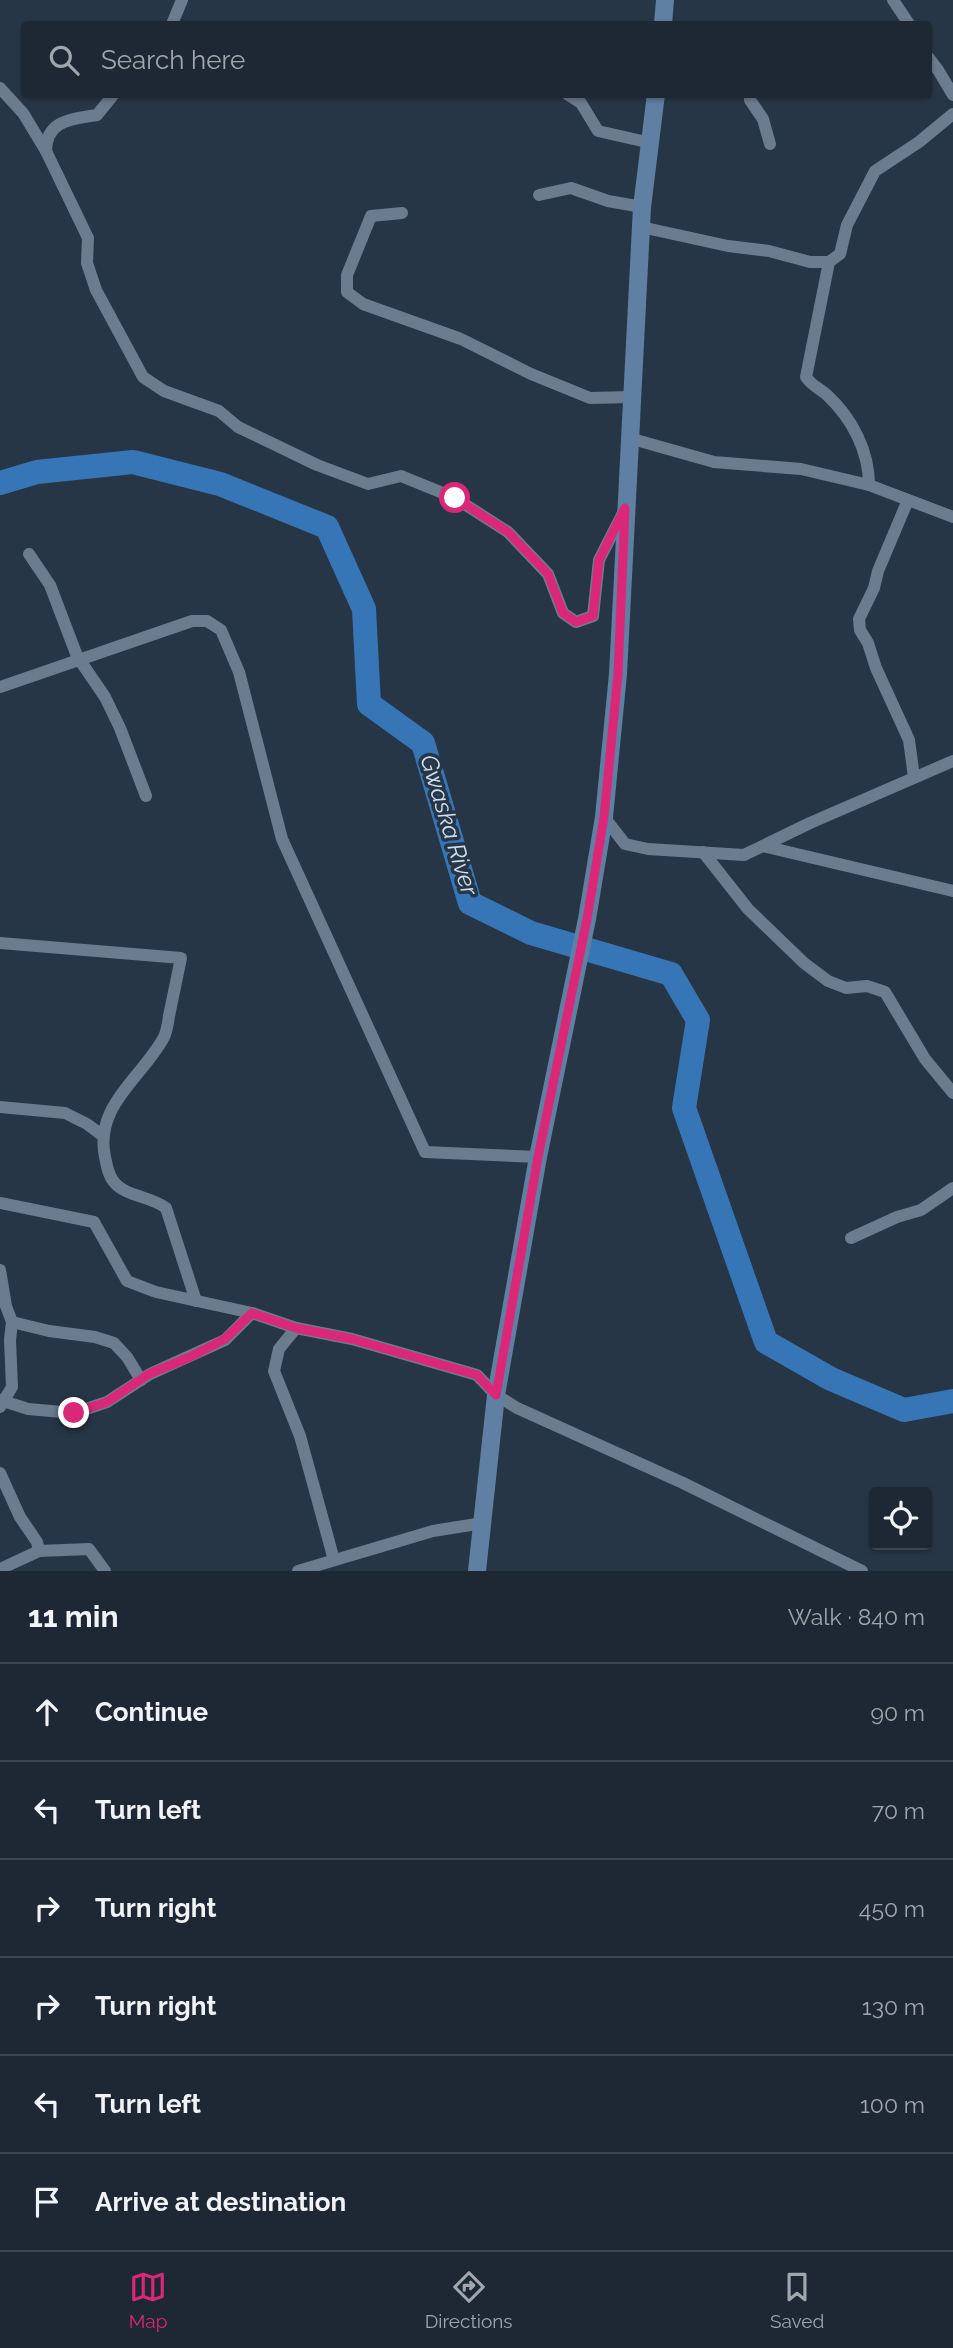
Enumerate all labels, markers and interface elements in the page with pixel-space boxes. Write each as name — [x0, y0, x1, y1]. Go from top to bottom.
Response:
search box — [21, 21, 932, 98]
icon: search — [45, 41, 83, 79]
text: Search here — [101, 45, 245, 75]
route start — [439, 482, 470, 513]
water label: Gwaska River — [414, 751, 485, 899]
route end — [58, 1397, 89, 1428]
map controls — [869, 1487, 932, 1550]
button: locate — [869, 1487, 932, 1550]
text: 11 min — [28, 1599, 119, 1634]
text: Walk · 840 m — [788, 1603, 925, 1630]
icon: ahead — [28, 1693, 66, 1731]
text: Continue — [95, 1697, 208, 1727]
text: 90 m — [870, 1699, 925, 1726]
icon: left — [28, 1791, 66, 1829]
text: Turn left — [95, 1795, 201, 1825]
text: 70 m — [872, 1797, 925, 1824]
icon: right — [28, 1889, 66, 1927]
text: Turn right — [95, 1893, 216, 1923]
text: 450 m — [859, 1895, 925, 1922]
icon: right — [28, 1987, 66, 2025]
text: Turn right — [95, 1991, 216, 2021]
text: 130 m — [862, 1993, 925, 2020]
icon: left — [28, 2085, 66, 2123]
text: Turn left — [95, 2089, 201, 2119]
text: 100 m — [860, 2091, 925, 2118]
icon: arrive — [28, 2183, 66, 2221]
text: Arrive at destination — [95, 2187, 346, 2217]
tab: Map — [129, 2268, 167, 2332]
tab: Directions — [425, 2268, 513, 2332]
tab: Saved — [770, 2268, 824, 2332]

